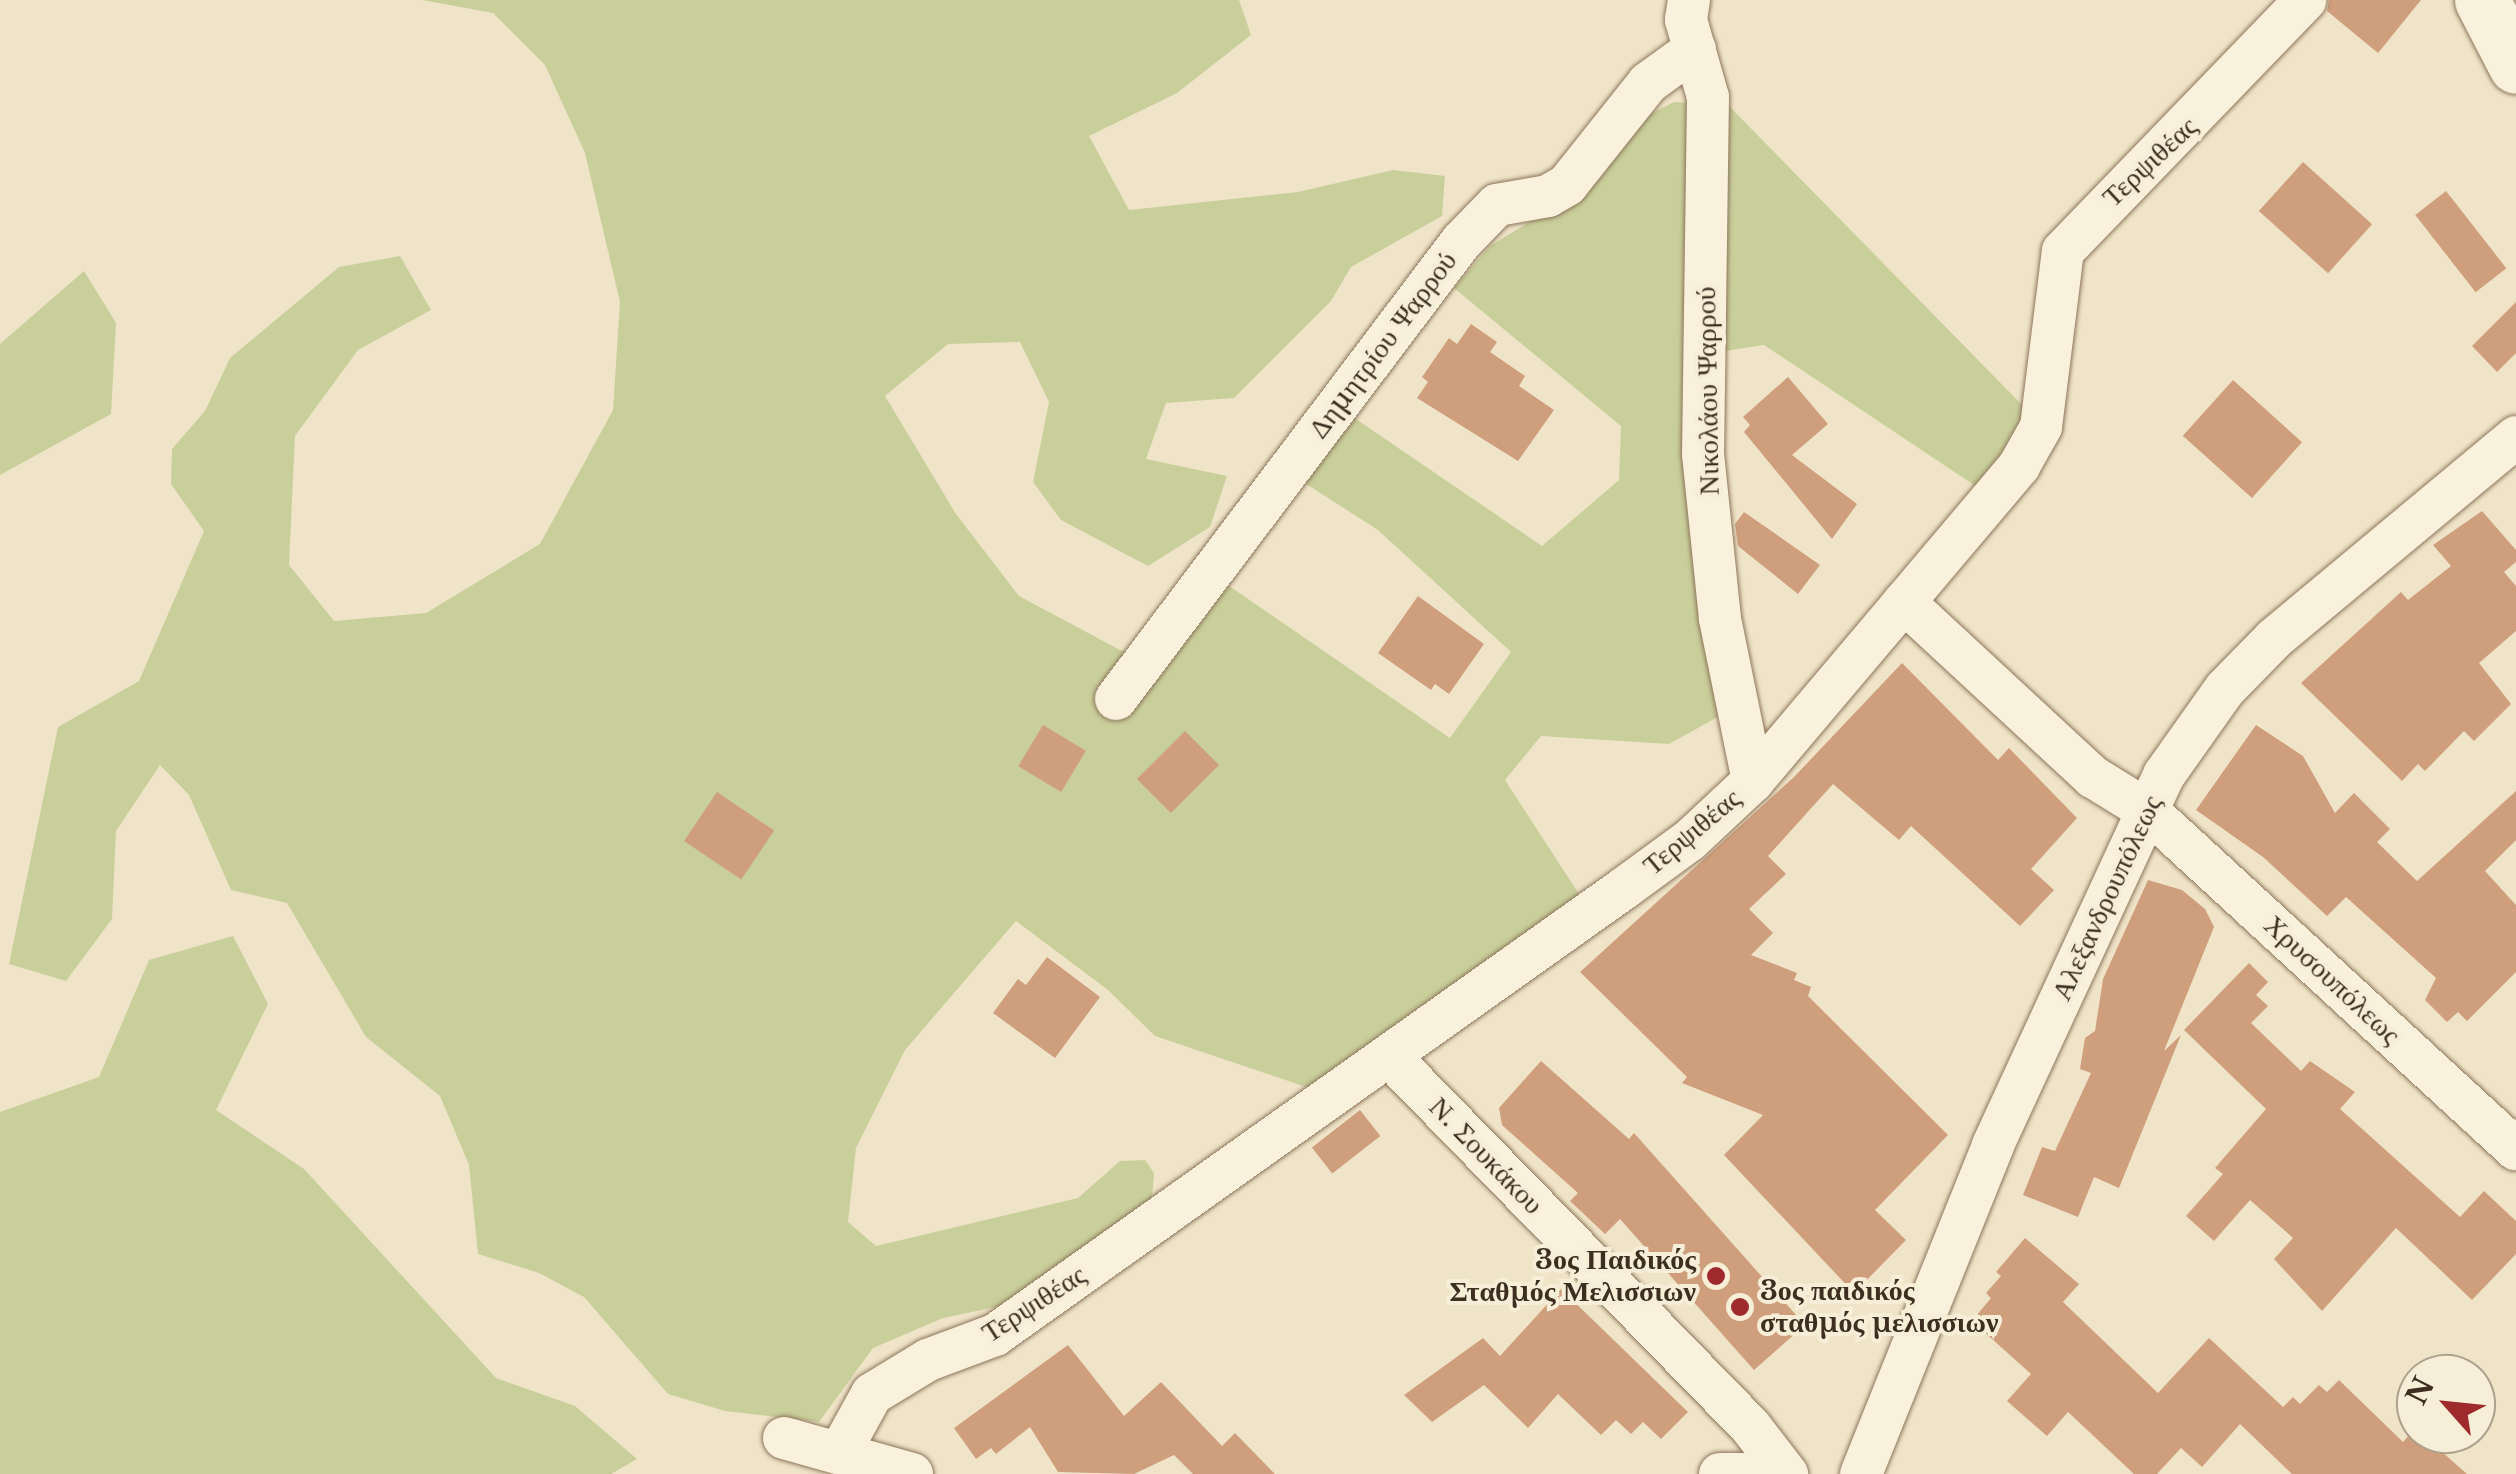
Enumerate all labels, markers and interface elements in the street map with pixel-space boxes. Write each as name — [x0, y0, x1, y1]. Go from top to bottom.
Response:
street label: Τερψιθέας — [2096, 110, 2204, 214]
street label: Δημητρίου Ψαρρού — [1302, 245, 1464, 445]
street label: Νικολάου Ψαρρού — [1689, 286, 1727, 496]
street label: Τερψιθέας — [1636, 782, 1748, 882]
street label: Αλεξανδρουπόλεως — [2045, 790, 2169, 1006]
street label: Χρυσουπόλεως — [2257, 908, 2407, 1052]
street label: Ν. Σουκάκου — [1422, 1090, 1550, 1222]
place label: 3ος Παιδικός Σταθμός Μελισσιων — [1450, 1243, 1696, 1309]
street label: Τερψιθέας — [976, 1258, 1092, 1350]
marker: 3ος Παιδικός Σταθμός Μελισσιων — [1705, 1265, 1727, 1287]
place label: 3ος παιδικός σταθμός μελισσιων — [1760, 1274, 1998, 1340]
marker: 3ος παιδικός σταθμός μελισσιων — [1729, 1296, 1751, 1318]
north arrow — [2396, 1354, 2496, 1454]
text: N — [2399, 1371, 2442, 1411]

